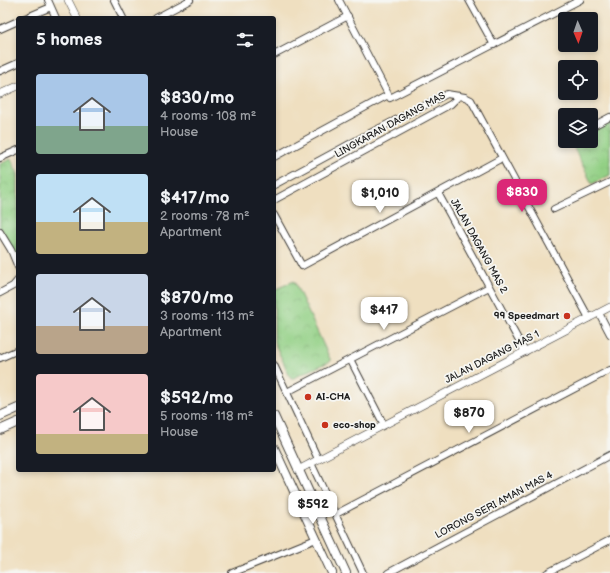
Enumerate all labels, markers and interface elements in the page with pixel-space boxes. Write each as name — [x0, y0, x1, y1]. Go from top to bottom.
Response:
north arrow — [558, 12, 598, 52]
map controls — [558, 12, 598, 148]
icon: filters — [234, 29, 256, 51]
text: 5 homes — [36, 30, 102, 50]
button: locate — [558, 60, 598, 100]
text: $830/mo — [160, 88, 234, 108]
icon: home — [68, 90, 116, 138]
street label: LINGKARAN DAGANG MAS — [333, 90, 447, 160]
text: 4 rooms · 108 m² — [160, 108, 256, 124]
button: layers — [558, 108, 598, 148]
text: House — [160, 124, 198, 140]
pin: $830 — [498, 179, 546, 213]
pin: $1,010 — [347, 180, 413, 214]
text: $830 — [506, 184, 538, 200]
text: $1,010 — [361, 185, 399, 201]
text: $417/mo — [160, 188, 230, 208]
icon: home — [68, 190, 116, 238]
street label: JALAN DAGANG MAS 2 — [448, 197, 510, 296]
text: 2 rooms · 78 m² — [160, 208, 250, 224]
text: Apartment — [160, 224, 221, 240]
text: $870/mo — [160, 288, 234, 308]
icon: home — [68, 290, 116, 338]
pin: $417 — [360, 297, 408, 331]
text: $417 — [370, 302, 398, 318]
text: 3 rooms · 113 m² — [160, 308, 254, 324]
place label: 99 Speedmart — [494, 310, 560, 322]
marker: 99 Speedmart — [562, 311, 572, 321]
text: Apartment — [160, 324, 221, 340]
street label: JALAN DAGANG MAS 1 — [443, 328, 541, 386]
text: $592/mo — [160, 388, 233, 408]
icon: home — [68, 390, 116, 438]
place label: AI-CHA — [315, 391, 351, 403]
marker: AI-CHA — [303, 392, 313, 402]
pin: $870 — [445, 400, 493, 434]
text: $870 — [453, 405, 485, 421]
text: 5 rooms · 118 m² — [160, 408, 253, 424]
place label: eco-shop — [333, 419, 376, 431]
marker: eco-shop — [320, 420, 330, 430]
text: House — [160, 424, 198, 440]
street label: LORONG SERI AMAN MAS 4 — [433, 469, 555, 541]
pin: $592 — [289, 491, 337, 525]
text: $592 — [297, 496, 329, 512]

